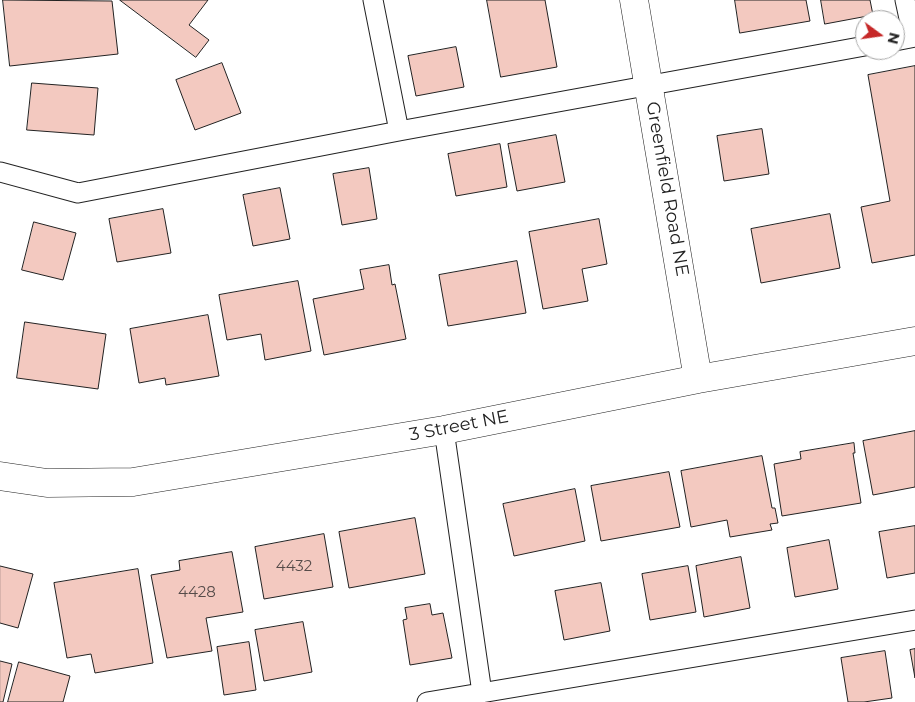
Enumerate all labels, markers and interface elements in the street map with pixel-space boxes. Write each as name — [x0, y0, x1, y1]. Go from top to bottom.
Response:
north arrow — [855, 10, 905, 60]
text: N — [883, 31, 904, 46]
street label: Greenfield Road NE — [641, 100, 693, 278]
street label: 3 Street NE — [408, 406, 510, 446]
house number: 4432 — [276, 558, 312, 576]
house number: 4428 — [178, 584, 216, 602]

